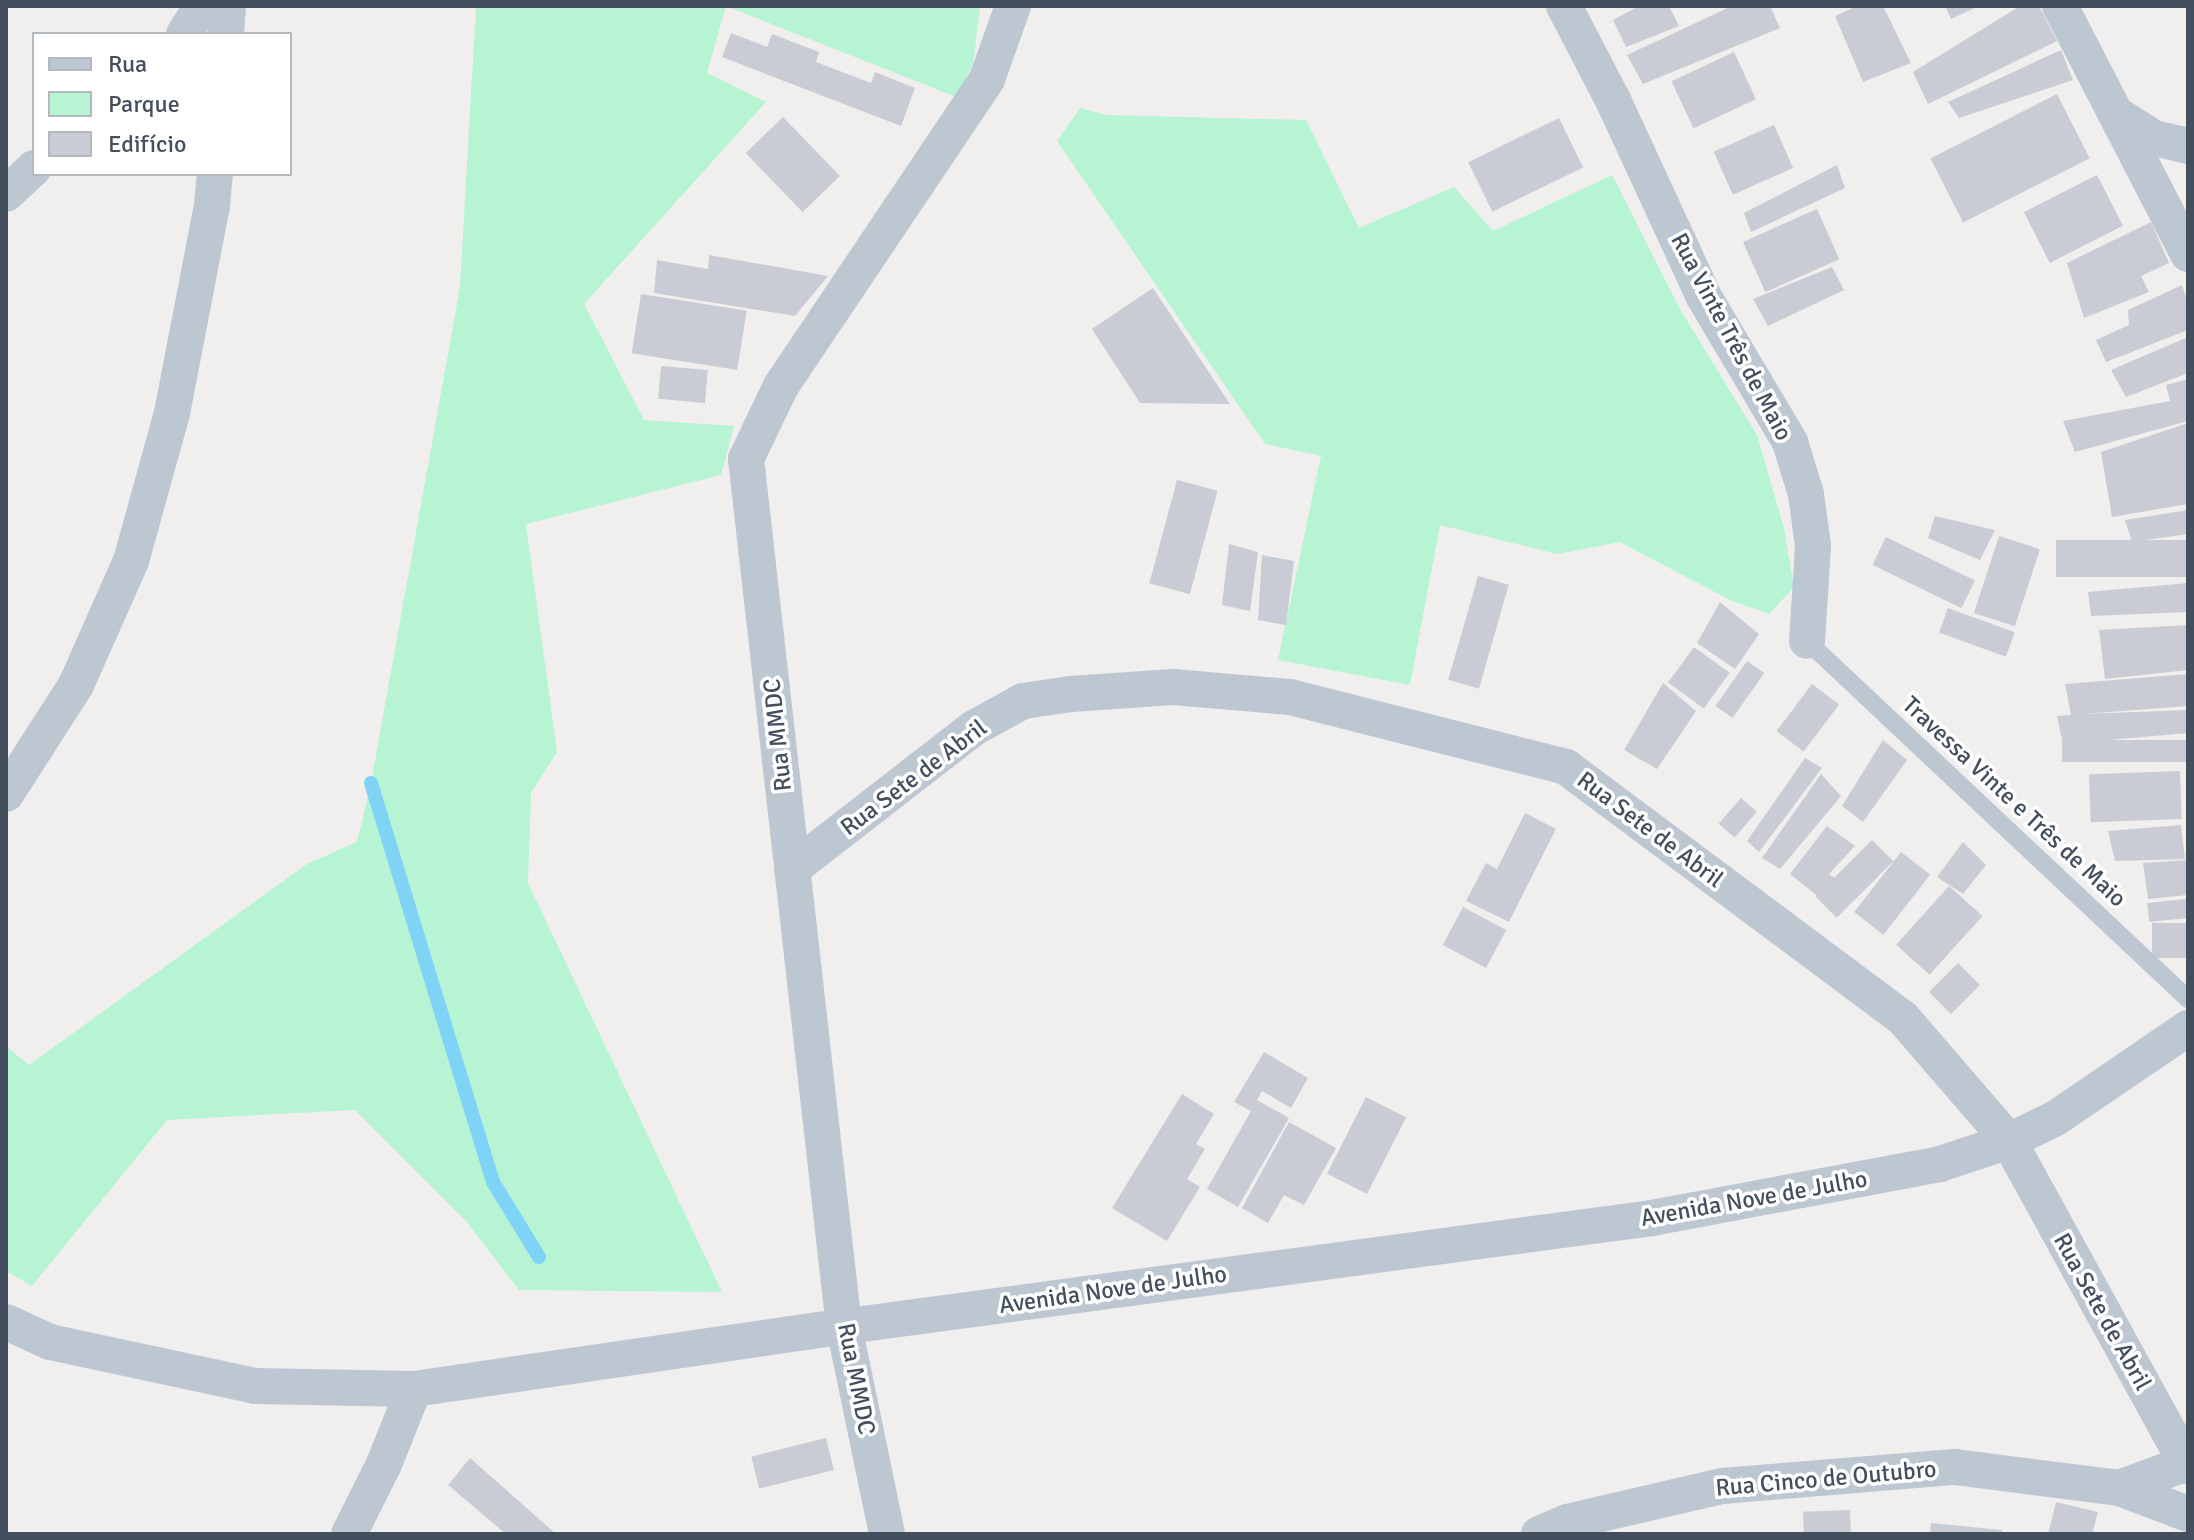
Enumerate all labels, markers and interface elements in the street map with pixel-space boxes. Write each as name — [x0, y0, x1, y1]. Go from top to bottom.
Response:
legend — [32, 32, 292, 176]
text: Rua — [108, 49, 147, 79]
text: Parque — [108, 89, 180, 119]
text: Edifício — [108, 129, 186, 159]
street label: Rua Vinte Três de Maio — [1664, 228, 1798, 446]
street label: Rua MMDC — [758, 677, 798, 793]
street label: Travessa Vinte e Três de Maio — [1896, 691, 2132, 913]
street label: Rua Sete de Abril — [835, 714, 993, 842]
street label: Rua Sete de Abril — [1571, 766, 1729, 894]
street label: Avenida Nove de Julho — [1638, 1165, 1870, 1233]
street label: Rua Sete de Abril — [2047, 1228, 2157, 1396]
street label: Avenida Nove de Julho — [997, 1260, 1229, 1320]
street label: Rua MMDC — [831, 1321, 881, 1437]
street label: Rua Cinco de Outubro — [1714, 1455, 1938, 1503]

